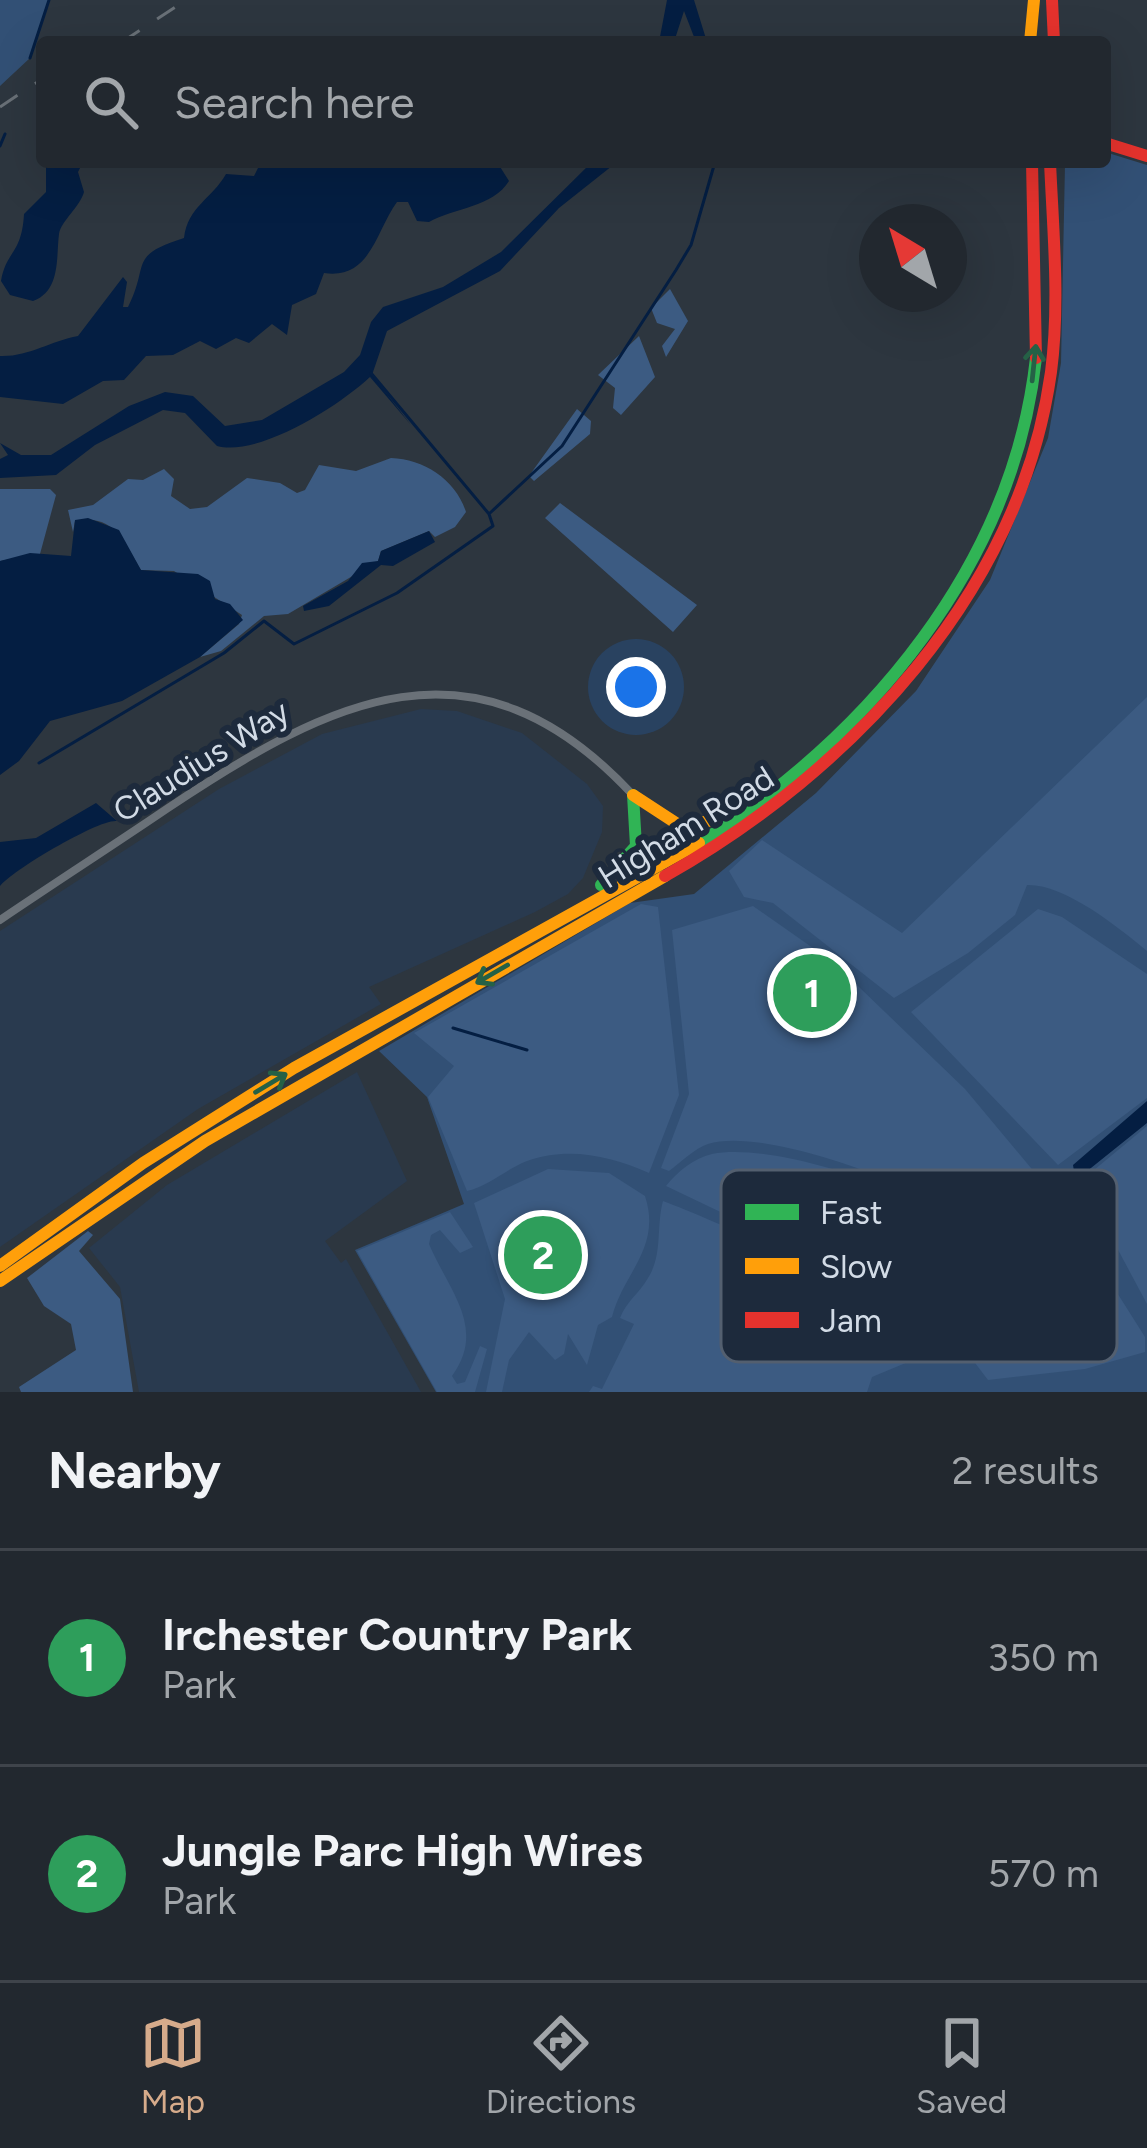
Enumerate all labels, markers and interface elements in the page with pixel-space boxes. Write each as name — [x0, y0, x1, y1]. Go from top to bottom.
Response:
search box — [36, 36, 1111, 168]
icon: search — [78, 69, 144, 135]
text: Search here — [174, 75, 414, 129]
north arrow — [859, 204, 967, 312]
one-way arrow — [1023, 345, 1046, 384]
your location — [606, 657, 666, 717]
street label: Claudius Way — [106, 691, 296, 830]
street label: Higham Road — [591, 758, 781, 896]
pin: 1 — [773, 948, 851, 1038]
one-way arrow — [475, 963, 510, 987]
one-way arrow — [253, 1071, 288, 1095]
legend — [721, 1170, 1117, 1362]
text: Fast — [820, 1193, 882, 1232]
pin: 2 — [504, 1210, 582, 1300]
text: Slow — [820, 1247, 892, 1286]
text: Jam — [820, 1301, 882, 1340]
text: Nearby — [48, 1440, 221, 1501]
text: 2 results — [952, 1447, 1099, 1494]
text: Irchester Country Park — [162, 1607, 632, 1661]
text: 1 — [79, 1634, 95, 1681]
text: 350 m — [988, 1634, 1099, 1681]
text: Park — [162, 1661, 236, 1708]
text: Jungle Parc High Wires — [162, 1823, 643, 1877]
text: 2 — [76, 1850, 98, 1897]
text: 570 m — [988, 1850, 1099, 1897]
text: Park — [162, 1877, 236, 1924]
tab: Map — [140, 2010, 206, 2121]
tab: Directions — [486, 2010, 636, 2121]
tab: Saved — [916, 2010, 1007, 2121]

